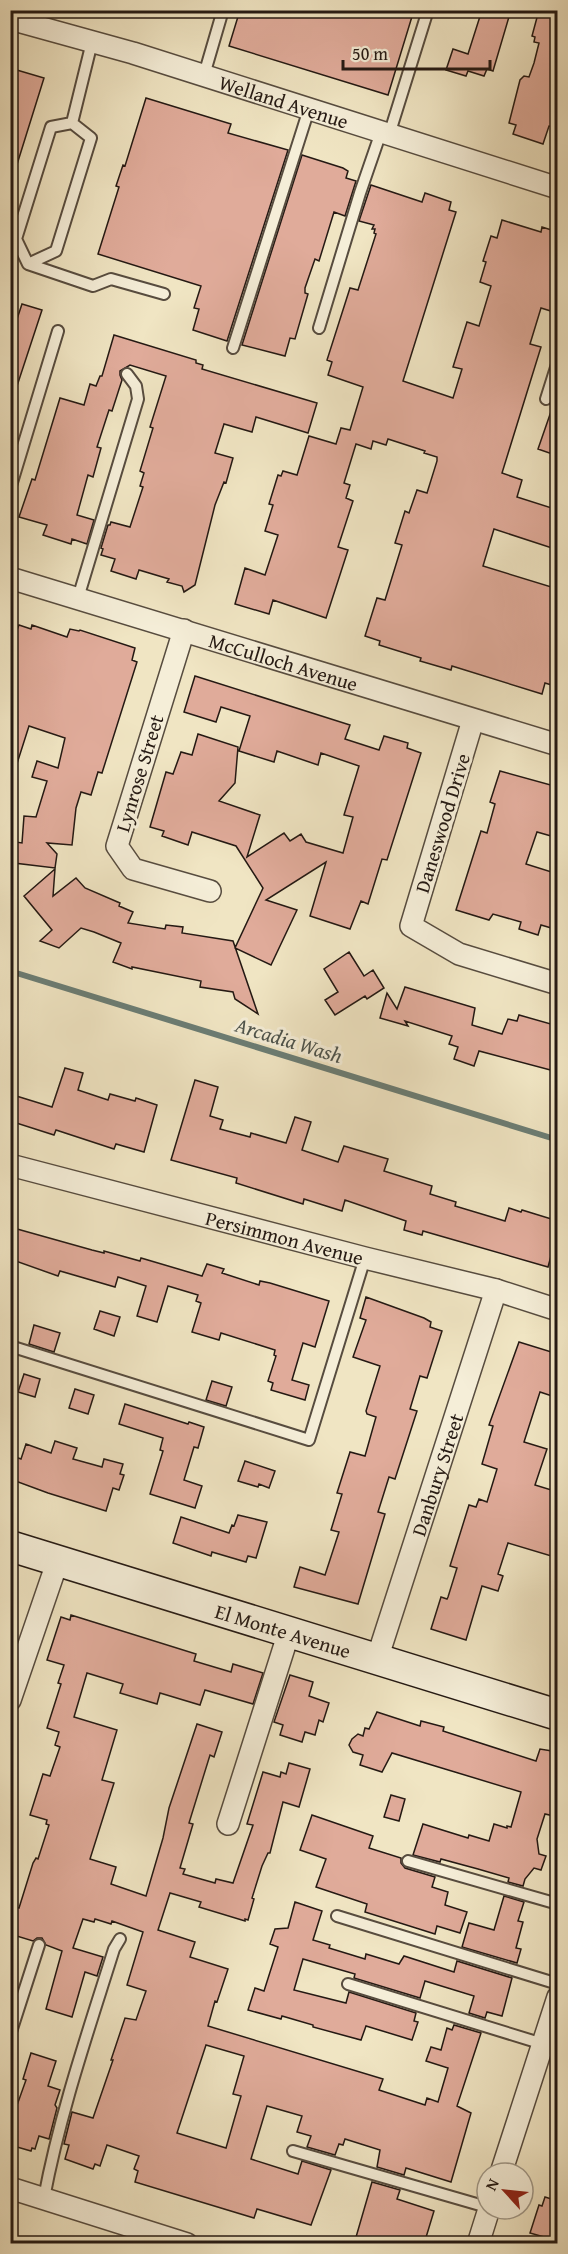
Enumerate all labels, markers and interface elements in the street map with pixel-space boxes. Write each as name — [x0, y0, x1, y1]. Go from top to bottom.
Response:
scale bar — [343, 33, 490, 71]
text: 50 m — [352, 40, 388, 67]
street label: Welland Avenue — [216, 67, 352, 135]
street label: McCulloch Avenue — [206, 625, 362, 698]
street label: Lynrose Street — [107, 711, 171, 835]
street label: Daneswood Drive — [407, 750, 477, 896]
water label: Arcadia Wash — [231, 1009, 347, 1071]
street label: Persimmon Avenue — [203, 1202, 367, 1272]
street label: Danbury Street — [403, 1409, 470, 1539]
street label: El Monte Avenue — [212, 1596, 355, 1665]
north arrow — [475, 2161, 535, 2221]
text: N — [479, 2174, 505, 2194]

